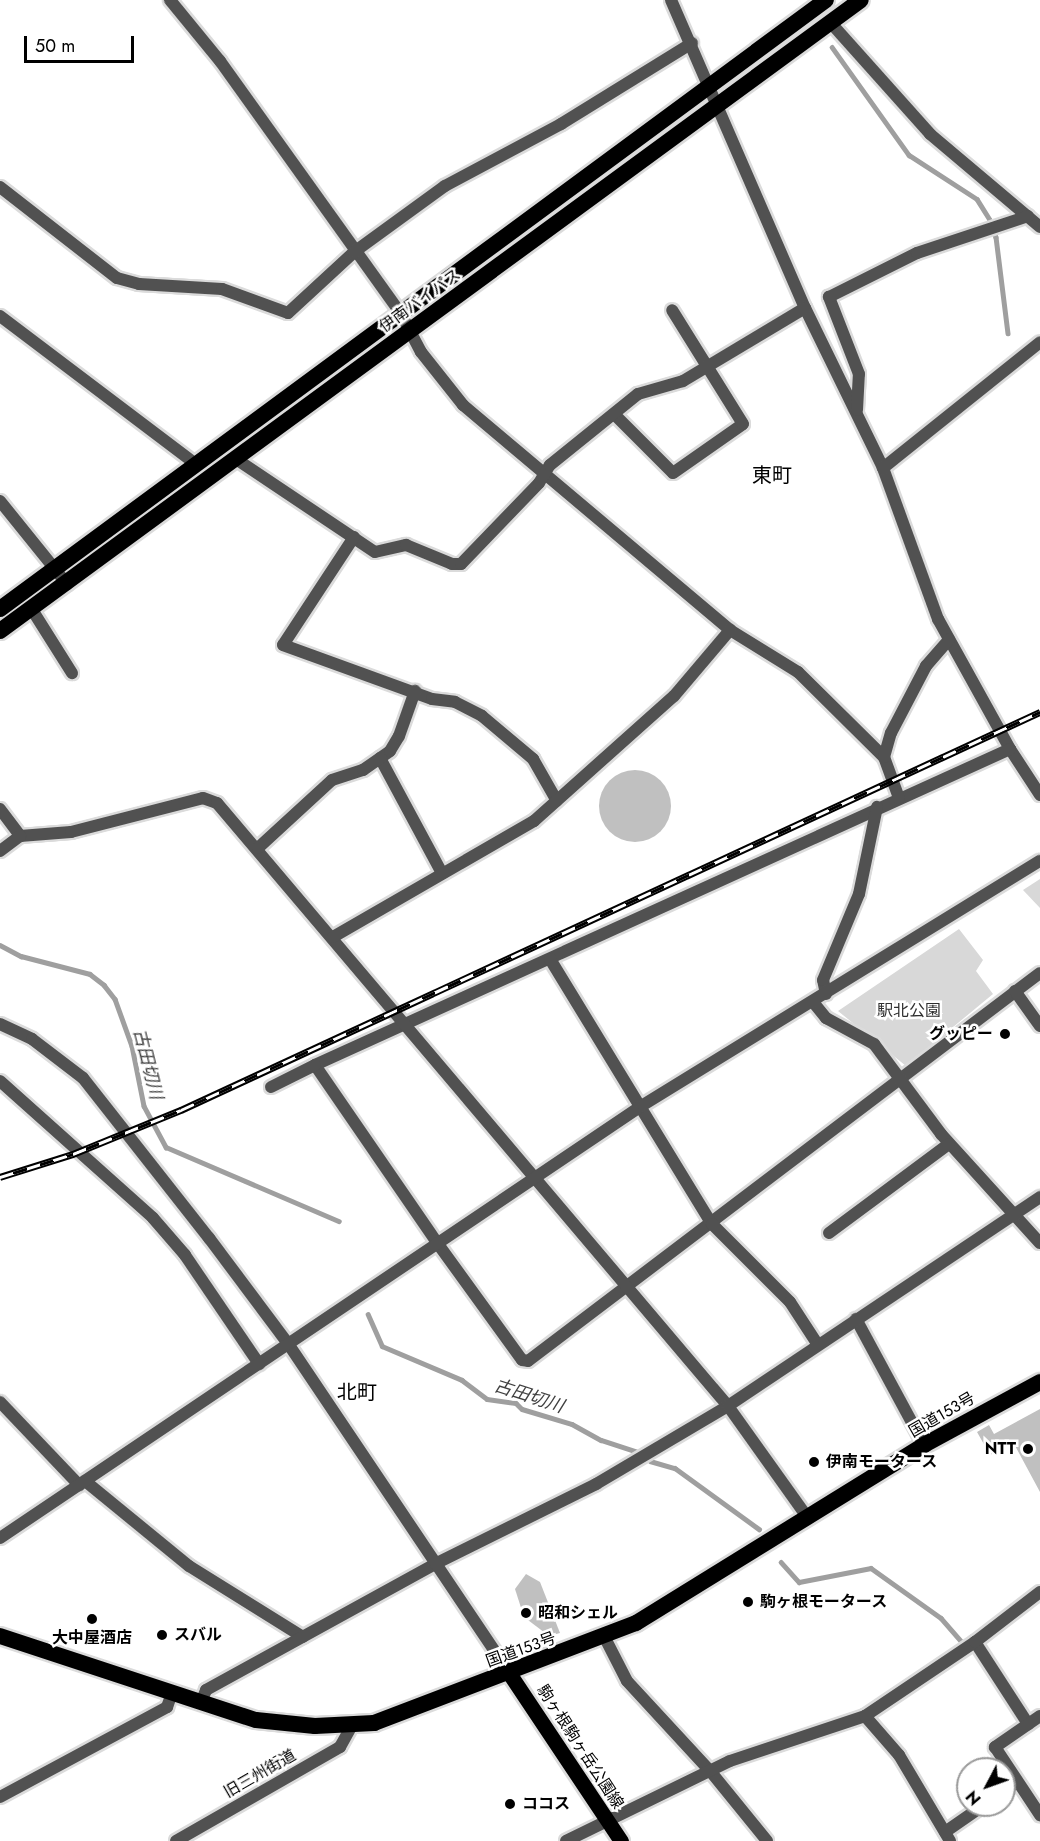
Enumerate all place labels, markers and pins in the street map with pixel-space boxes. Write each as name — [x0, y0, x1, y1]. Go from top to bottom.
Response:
place label: グッピー — [929, 1024, 993, 1044]
marker: グッピー — [998, 1027, 1012, 1041]
place label: NTT — [985, 1439, 1016, 1459]
marker: NTT — [1021, 1442, 1035, 1456]
place label: 伊南モータース — [826, 1452, 938, 1472]
marker: 伊南モータース — [807, 1455, 821, 1469]
place label: 駒ヶ根モータース — [760, 1592, 888, 1612]
marker: 駒ヶ根モータース — [741, 1595, 755, 1609]
place label: 昭和シェル — [538, 1603, 618, 1623]
marker: 昭和シェル — [519, 1606, 533, 1620]
marker: 大中屋酒店 — [85, 1612, 99, 1626]
place label: スバル — [174, 1625, 222, 1645]
place label: 大中屋酒店 — [52, 1628, 132, 1648]
marker: スバル — [155, 1628, 169, 1642]
place label: ココス — [522, 1794, 570, 1814]
marker: ココス — [503, 1797, 517, 1811]

